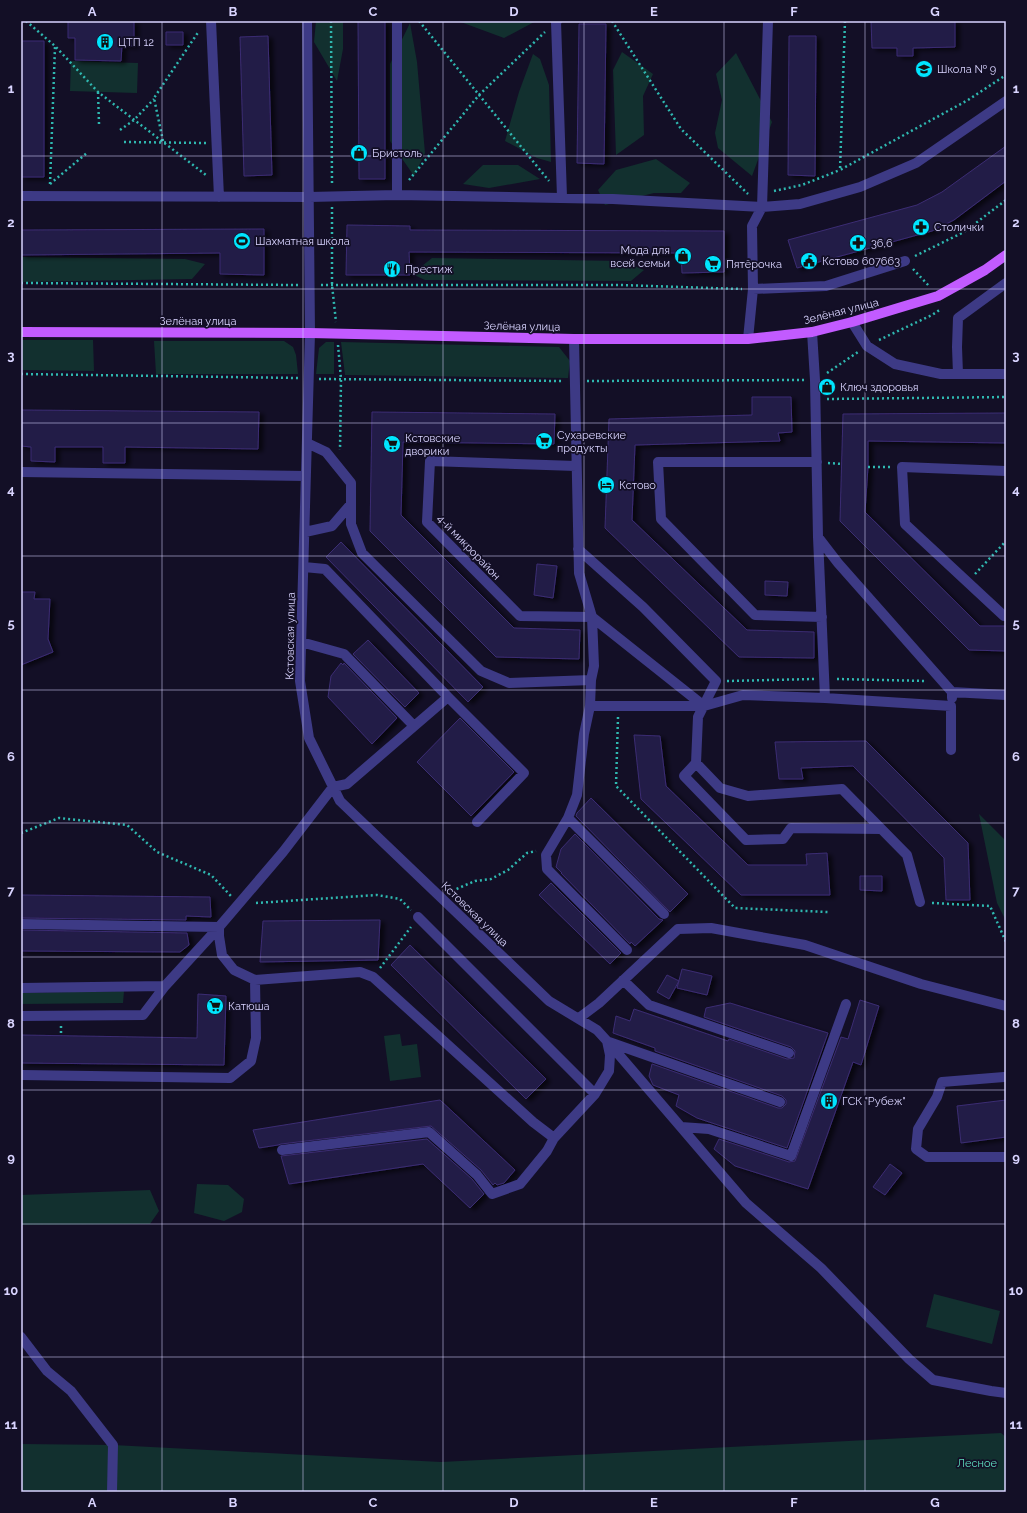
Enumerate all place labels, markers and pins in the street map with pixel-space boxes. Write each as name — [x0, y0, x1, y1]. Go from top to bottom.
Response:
building icon: ЦТП 12 — [95, 32, 115, 52]
place label: ЦТП 12 — [118, 36, 154, 49]
school or university icon: Школа № 9 — [914, 59, 934, 79]
place label: Школа № 9 — [937, 63, 996, 76]
shop icon: Бристоль — [349, 143, 369, 163]
place label: Бристоль — [372, 147, 423, 160]
pharmacy icon: Столички — [911, 217, 931, 237]
place label: Столички — [934, 221, 984, 234]
sports icon: Шахматная школа — [232, 231, 252, 251]
pharmacy icon: 36,6 — [848, 233, 868, 253]
place label: Шахматная школа — [255, 235, 350, 248]
place label: 36,6 — [871, 237, 893, 250]
place label: Мода для всей семьи — [610, 244, 670, 270]
shop icon: Мода для всей семьи — [673, 246, 693, 266]
public building icon: Кстово 607663 — [799, 251, 819, 271]
supermarket icon: Пятёрочка — [703, 254, 723, 274]
place label: Кстово 607663 — [822, 255, 900, 268]
place label: Пятёрочка — [726, 258, 782, 271]
restaurant icon: Престиж — [382, 259, 402, 279]
place label: Престиж — [405, 263, 453, 276]
shop icon: Ключ здоровья — [817, 377, 837, 397]
place label: Ключ здоровья — [840, 381, 919, 394]
place label: Сухаревские продукты — [557, 429, 626, 455]
supermarket icon: Сухаревские продукты — [534, 431, 554, 451]
place label: Кстовские дворики — [405, 432, 461, 458]
supermarket icon: Кстовские дворики — [382, 434, 402, 454]
hotel icon: Кстово — [596, 475, 616, 495]
place label: Кстово — [619, 479, 656, 492]
supermarket icon: Катюша — [205, 996, 225, 1016]
place label: Катюша — [228, 1000, 269, 1013]
building icon: ГСК "Рубеж" — [819, 1091, 839, 1111]
place label: ГСК "Рубеж" — [842, 1095, 906, 1108]

